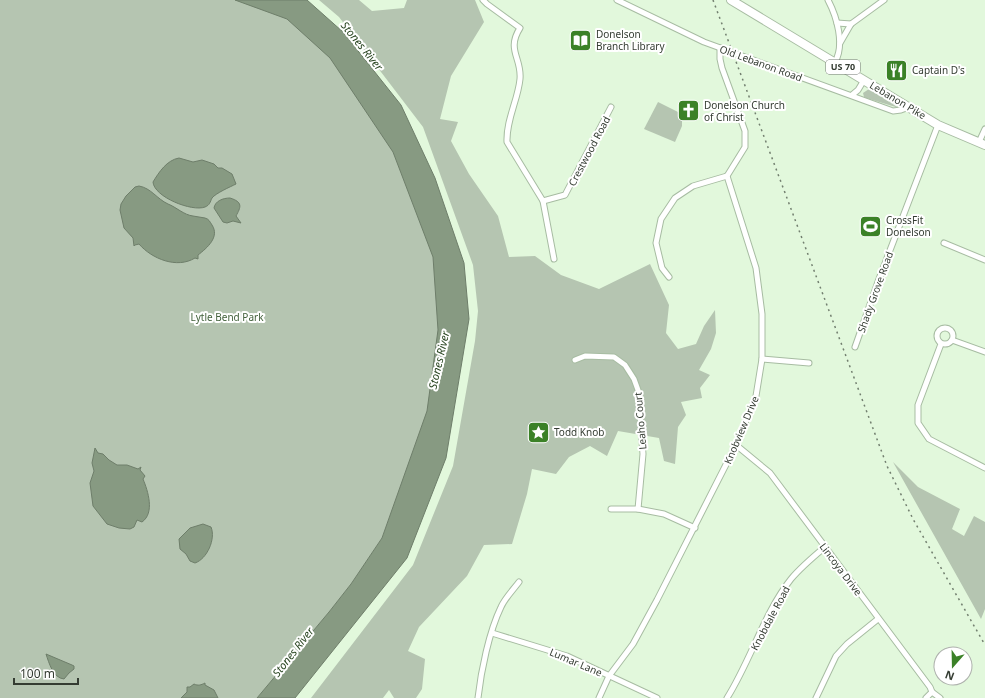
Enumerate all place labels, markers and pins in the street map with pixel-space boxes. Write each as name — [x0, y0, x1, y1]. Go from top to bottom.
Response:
library icon: Donelson Branch Library — [567, 27, 593, 53]
place label: Donelson Branch Library — [596, 27, 665, 53]
restaurant icon: Captain D's — [883, 57, 909, 83]
place label: Captain D's — [912, 63, 965, 77]
church icon: Donelson Church of Christ — [676, 98, 702, 124]
place label: Donelson Church of Christ — [704, 98, 785, 124]
sports icon: CrossFit Donelson — [858, 213, 884, 239]
place label: CrossFit Donelson — [886, 213, 931, 239]
place icon: Todd Knob — [525, 419, 551, 445]
place label: Todd Knob — [554, 425, 604, 439]

